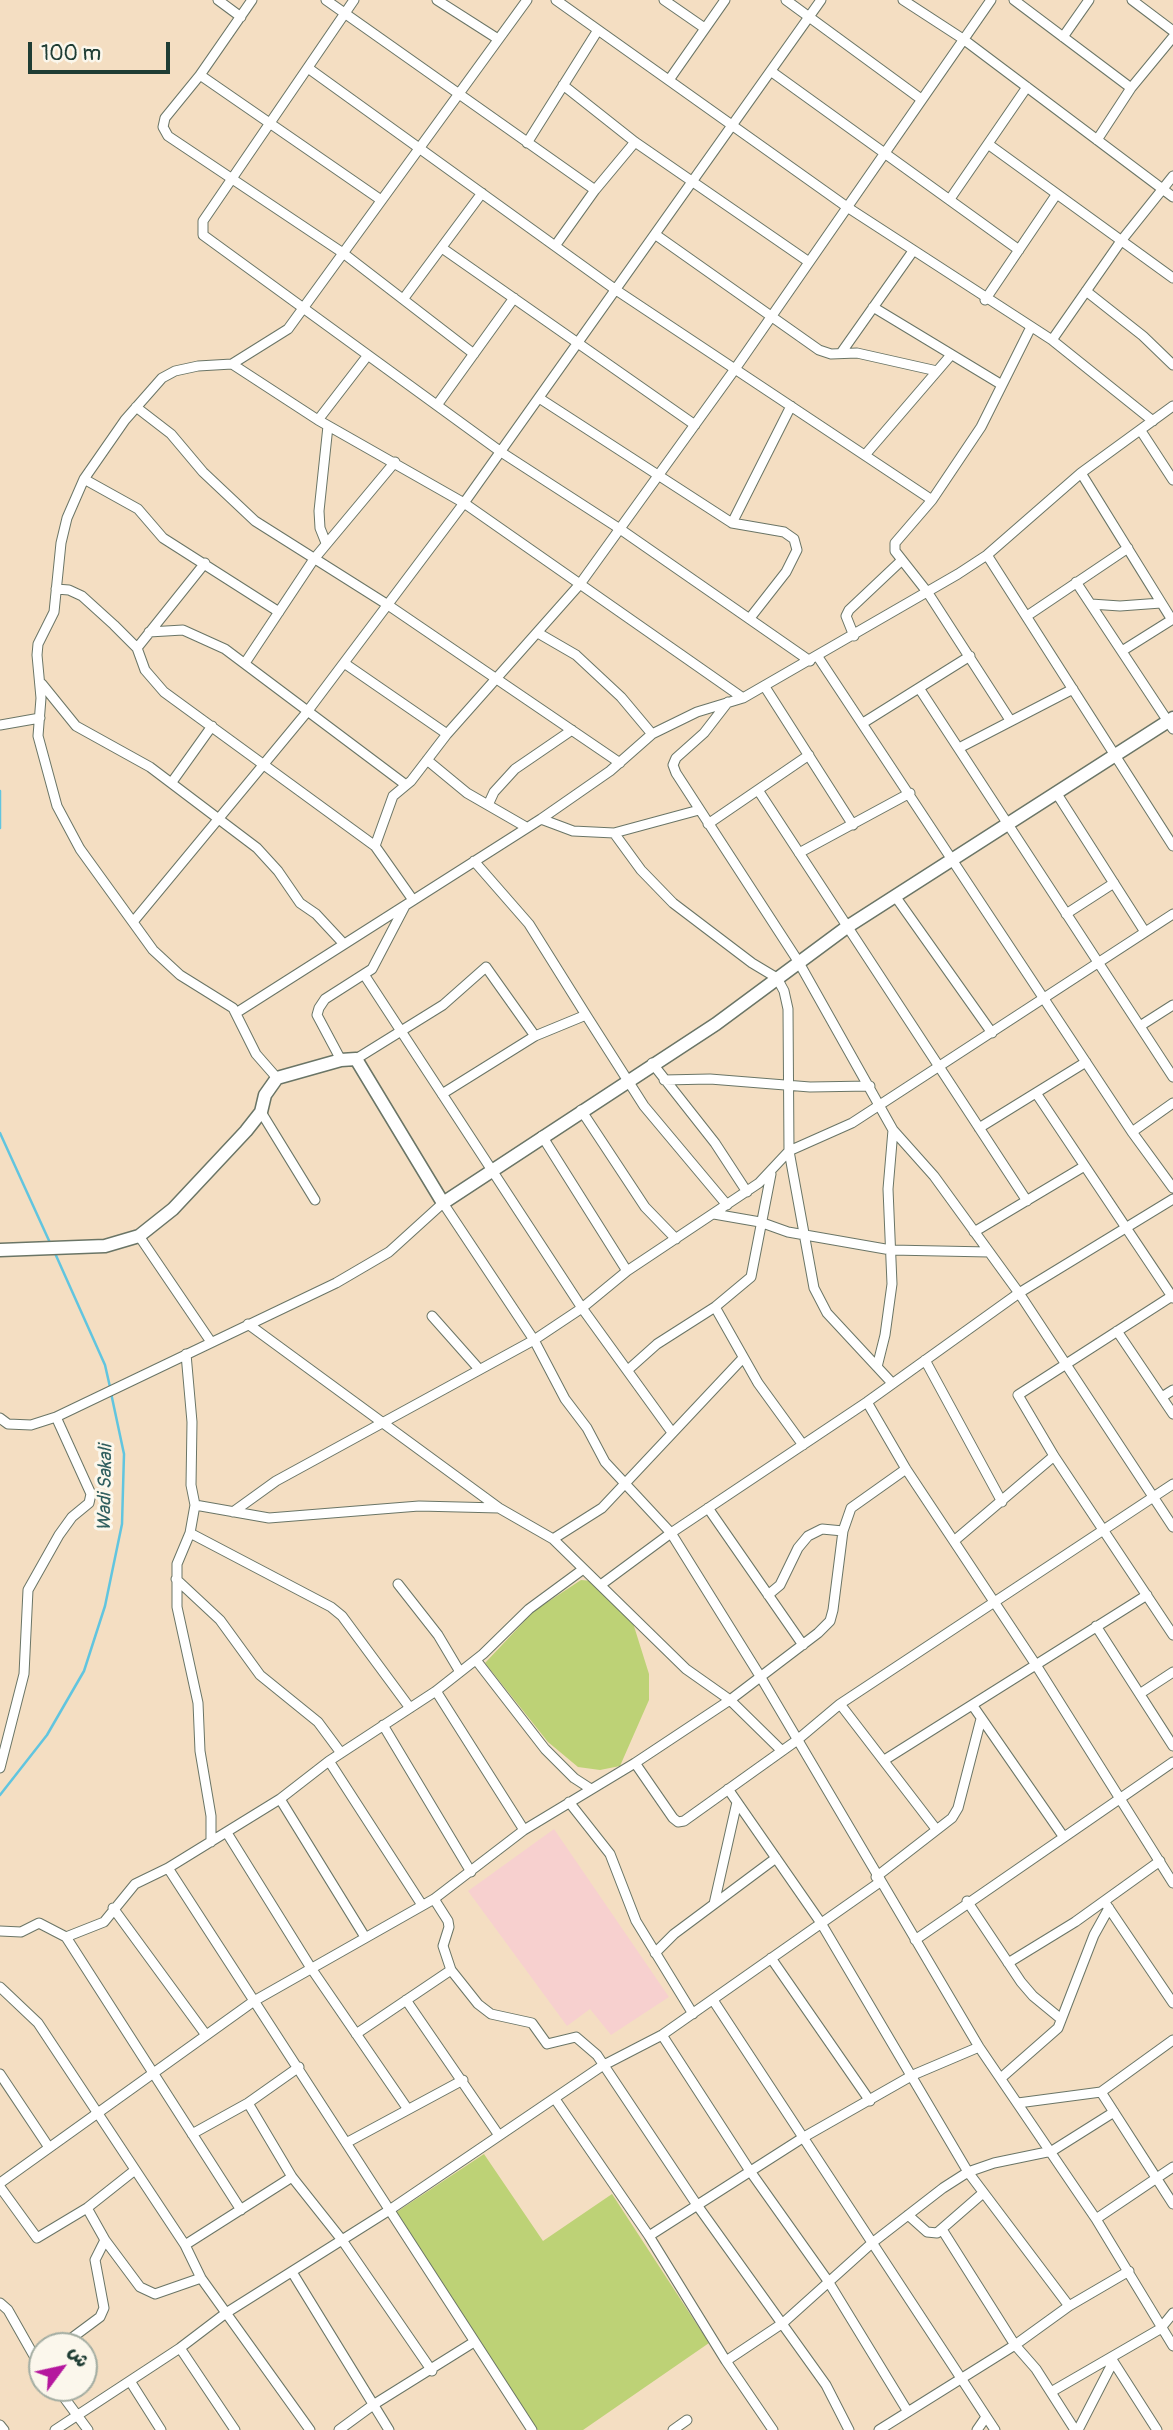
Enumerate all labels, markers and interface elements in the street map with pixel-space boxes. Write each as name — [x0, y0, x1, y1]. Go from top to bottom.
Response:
scale bar — [32, 28, 173, 72]
text: 100 m — [41, 40, 101, 67]
water label: Wadi Sakali — [94, 1445, 118, 1531]
north arrow — [28, 2332, 98, 2402]
text: ش — [63, 2341, 95, 2372]

